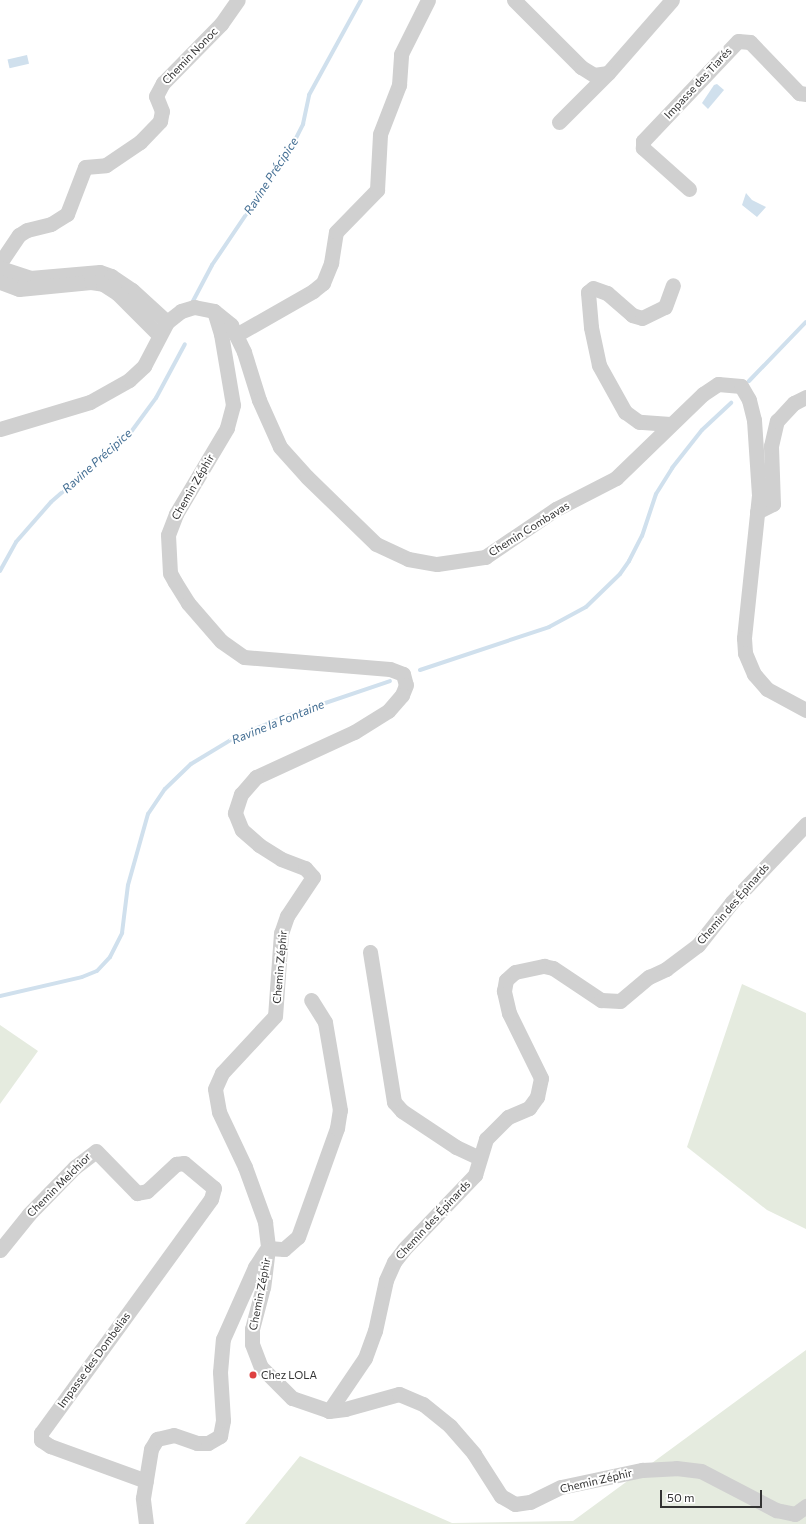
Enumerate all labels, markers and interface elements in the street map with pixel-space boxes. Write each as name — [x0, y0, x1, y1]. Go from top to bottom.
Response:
street label: Chemin Nonoc — [160, 25, 220, 87]
street label: Impasse des Tiarés — [662, 45, 734, 121]
water label: Ravine Précipice — [241, 135, 301, 217]
water label: Ravine Précipice — [59, 426, 135, 496]
street label: Chemin Zéphir — [169, 452, 217, 522]
street label: Chemin Combavas — [486, 499, 572, 559]
water label: Ravine la Fontaine — [230, 697, 326, 747]
street label: Chemin des Épinards — [694, 861, 772, 947]
street label: Chemin Zéphir — [270, 930, 290, 1004]
street label: Chemin Melchior — [24, 1150, 94, 1220]
street label: Chemin des Épinards — [393, 1178, 473, 1262]
street label: Chemin Zéphir — [246, 1257, 274, 1331]
street label: Impasse des Dombelias — [55, 1310, 133, 1410]
place label: Chez LOLA — [261, 1368, 317, 1382]
marker: Chez LOLA — [248, 1370, 258, 1380]
street label: Chemin Zéphir — [559, 1466, 633, 1496]
scale bar — [662, 1482, 764, 1508]
text: 50 m — [667, 1490, 695, 1504]

